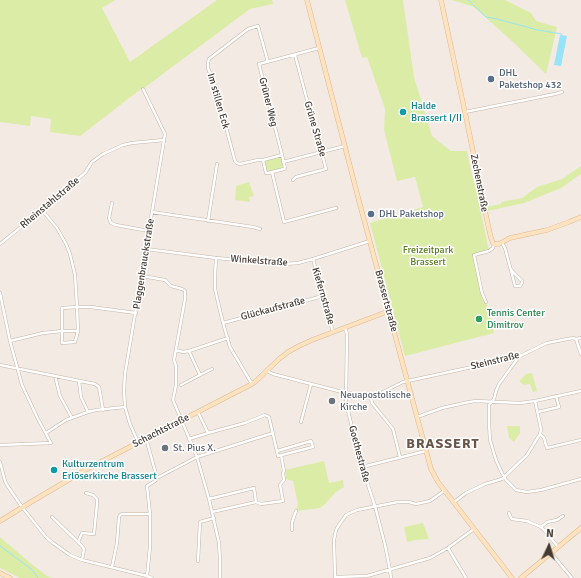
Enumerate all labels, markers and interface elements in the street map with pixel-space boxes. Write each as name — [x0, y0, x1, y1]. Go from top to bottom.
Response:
place label: DHL Paketshop 432 — [499, 67, 562, 90]
street label: Im stillen Eck — [204, 72, 232, 130]
marker: DHL Paketshop 432 — [486, 74, 496, 84]
street label: Grüner Weg — [256, 76, 280, 128]
street label: Grüne Straße — [301, 100, 329, 158]
place label: Halde Brassert I/II — [411, 100, 462, 124]
marker: Halde Brassert I/II — [398, 107, 408, 117]
street label: Zechenstraße — [467, 153, 491, 213]
street label: Rheinstahlstraße — [18, 175, 82, 231]
place label: DHL Paketshop — [379, 208, 444, 220]
marker: DHL Paketshop — [366, 209, 376, 219]
street label: Plaggenbrauckstraße — [131, 218, 157, 310]
park label: Freizeitpark Brassert — [403, 244, 453, 268]
street label: Winkelstraße — [230, 253, 288, 269]
street label: Kiefernstraße — [309, 266, 337, 326]
street label: Brassertstraße — [372, 269, 400, 333]
street label: Glückaufstraße — [240, 295, 306, 323]
place label: Tennis Center Dimitrov — [487, 307, 545, 330]
marker: Tennis Center Dimitrov — [474, 314, 484, 324]
street label: Steinstraße — [469, 349, 521, 373]
place label: Neuapostolische Kirche — [340, 389, 411, 412]
marker: Neuapostolische Kirche — [327, 396, 337, 406]
street label: Schachtstraße — [131, 412, 191, 450]
street label: Goethestraße — [346, 424, 372, 484]
district label: BRASSERT — [406, 436, 480, 452]
place label: St. Pius X. — [173, 442, 216, 454]
marker: St. Pius X. — [160, 443, 170, 453]
place label: Kulturzentrum Erlöserkirche Brassert — [62, 458, 157, 482]
marker: Kulturzentrum Erlöserkirche Brassert — [49, 465, 59, 475]
north arrow — [529, 526, 569, 566]
text: N — [546, 527, 554, 540]

